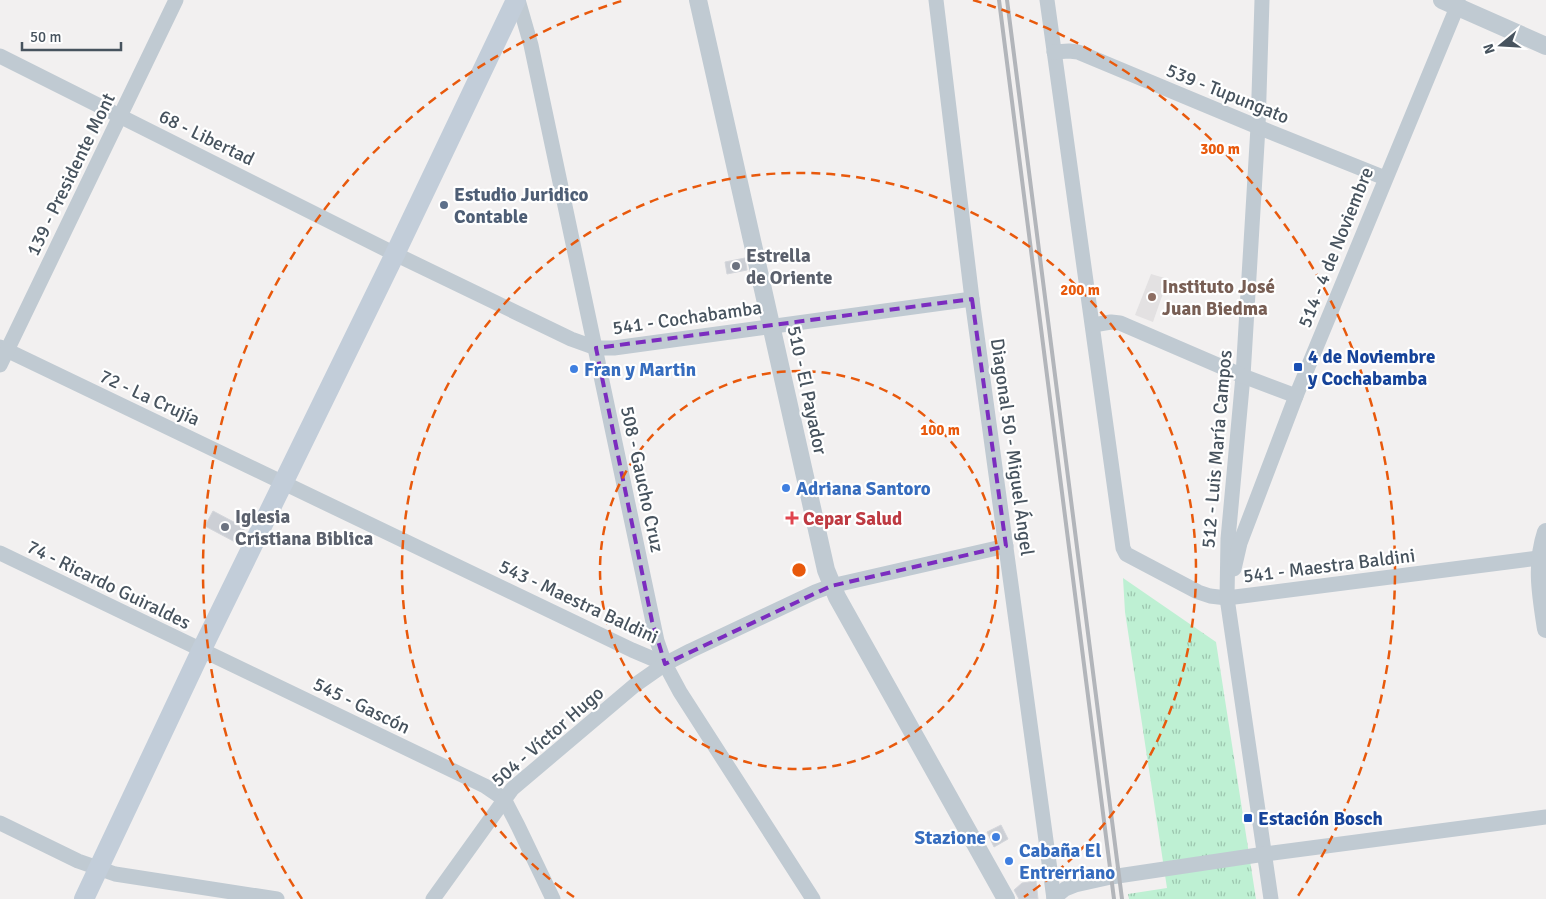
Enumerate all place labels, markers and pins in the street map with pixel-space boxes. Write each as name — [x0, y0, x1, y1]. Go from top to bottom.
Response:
place label: Estudio Juridico Contable — [454, 183, 589, 229]
marker: Estudio Juridico Contable — [438, 199, 450, 211]
place label: Estrella de Oriente — [746, 244, 832, 290]
marker: Estrella de Oriente — [730, 260, 742, 272]
place label: Instituto José Juan Biedma — [1162, 275, 1275, 321]
marker: Instituto José Juan Biedma — [1146, 291, 1158, 303]
place label: 4 de Noviembre y Cochabamba — [1307, 345, 1435, 391]
place label: Fran y Martin — [584, 358, 696, 382]
marker: 4 de Noviembre y Cochabamba — [1292, 361, 1304, 373]
marker: Fran y Martin — [568, 363, 580, 375]
place label: Adriana Santoro — [796, 477, 931, 501]
marker: Adriana Santoro — [780, 482, 792, 494]
place label: Iglesia Cristiana Biblica — [235, 505, 373, 551]
place label: Cepar Salud — [803, 507, 902, 531]
marker: Cepar Salud — [785, 511, 799, 525]
marker: Iglesia Cristiana Biblica — [219, 521, 231, 533]
centre of rings — [790, 561, 808, 579]
place label: Estación Bosch — [1258, 807, 1383, 831]
marker: Estación Bosch — [1242, 812, 1254, 824]
place label: Stazione — [915, 826, 986, 850]
marker: Stazione — [990, 831, 1002, 843]
place label: Cabaña El Entrerriano — [1019, 839, 1115, 885]
marker: Cabaña El Entrerriano — [1003, 855, 1015, 867]

